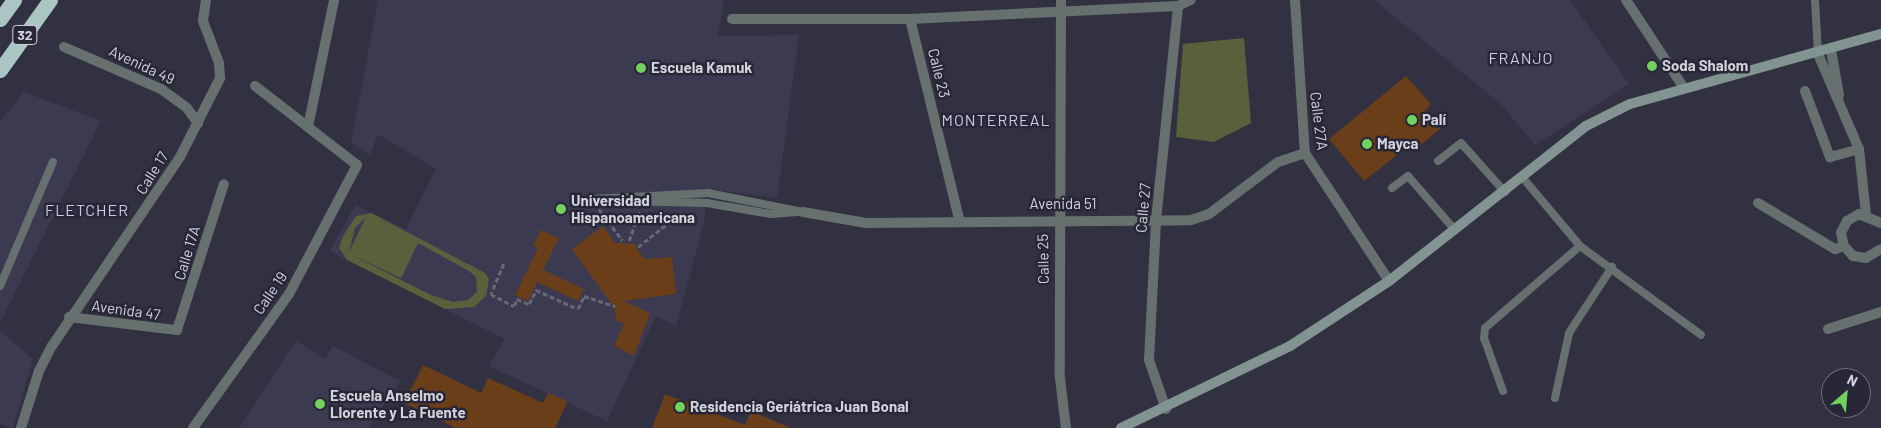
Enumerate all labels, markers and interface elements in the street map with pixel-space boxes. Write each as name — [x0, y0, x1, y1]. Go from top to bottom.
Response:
road number: 32 — [11, 24, 39, 46]
street label: Avenida 49 — [106, 42, 178, 88]
street label: Calle 23 — [924, 46, 954, 100]
district label: FRANJO — [1488, 48, 1554, 68]
place label: Soda Shalom — [1662, 57, 1748, 75]
place label: Escuela Kamuk — [651, 59, 752, 77]
marker: Soda Shalom — [1646, 60, 1658, 72]
marker: Escuela Kamuk — [635, 62, 647, 74]
street label: Calle 27A — [1306, 91, 1332, 151]
district label: MONTERREAL — [940, 110, 1052, 130]
place label: Palí — [1422, 111, 1446, 129]
marker: Palí — [1406, 114, 1418, 126]
place label: Mayca — [1377, 135, 1418, 153]
marker: Mayca — [1361, 138, 1373, 150]
street label: Calle 17 — [132, 148, 172, 198]
street label: Calle 27 — [1132, 182, 1154, 234]
place label: Universidad Hispanoamericana — [571, 191, 695, 226]
street label: Avenida 51 — [1030, 195, 1096, 213]
district label: FLETCHER — [44, 200, 130, 220]
marker: Universidad Hispanoamericana — [555, 203, 567, 215]
street label: Calle 17A — [170, 224, 204, 282]
street label: Calle 25 — [1034, 234, 1052, 284]
street label: Calle 19 — [249, 268, 291, 318]
street label: Avenida 47 — [90, 296, 162, 324]
north arrow — [1821, 368, 1871, 418]
text: N — [1845, 370, 1861, 390]
place label: Escuela Anselmo Llorente y La Fuente — [330, 386, 466, 421]
marker: Escuela Anselmo Llorente y La Fuente — [314, 398, 326, 410]
place label: Residencia Geriátrica Juan Bonal — [690, 398, 909, 416]
marker: Residencia Geriátrica Juan Bonal — [674, 401, 686, 413]

